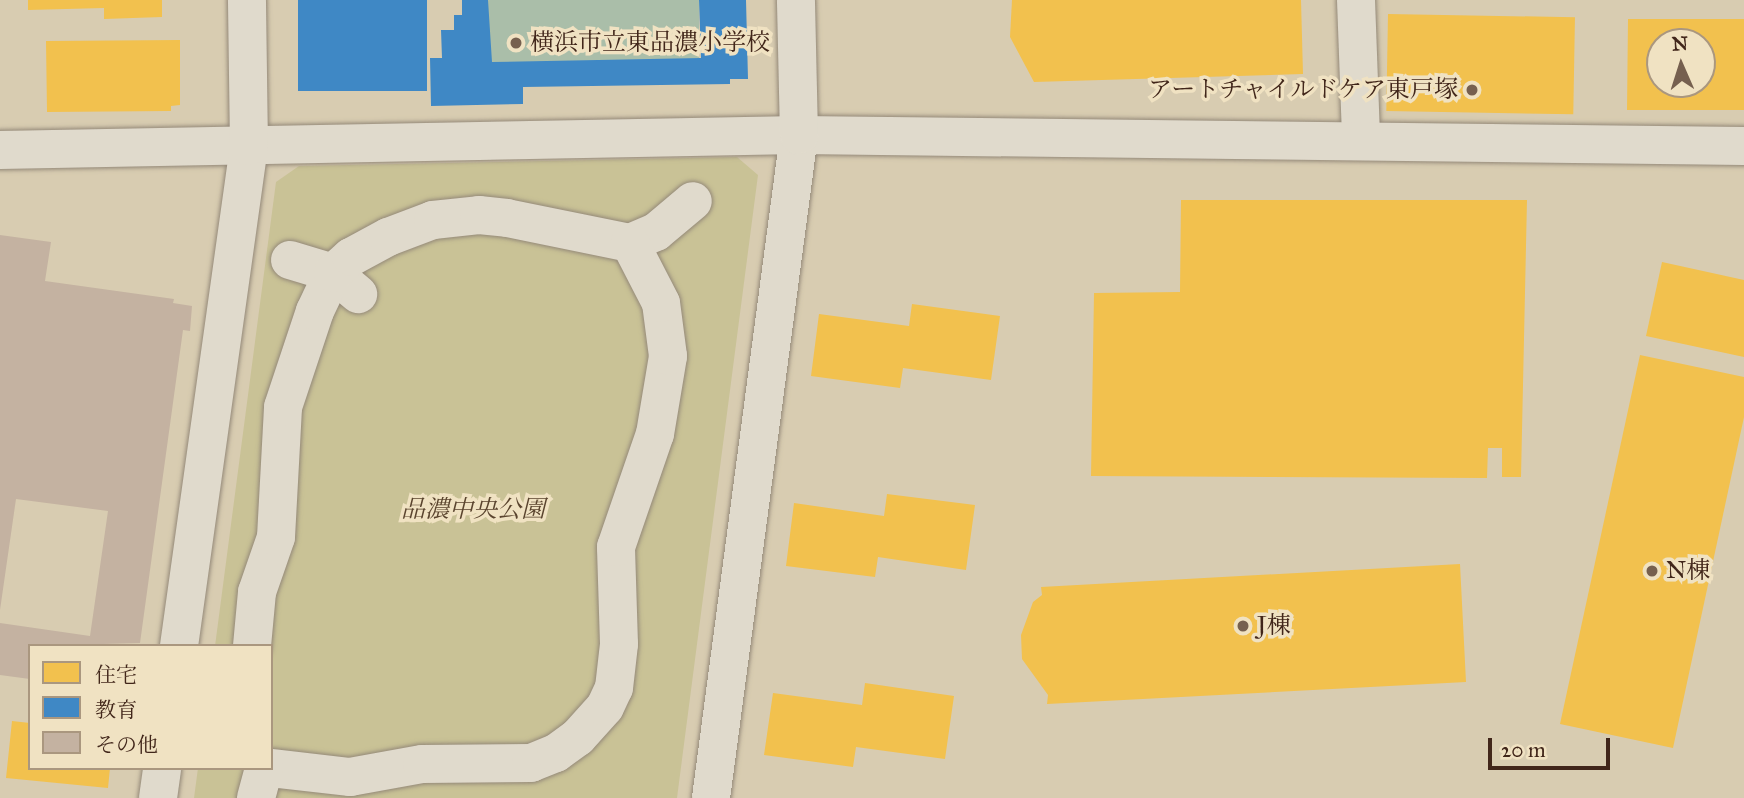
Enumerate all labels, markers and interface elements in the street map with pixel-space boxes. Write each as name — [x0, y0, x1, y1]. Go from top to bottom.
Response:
north arrow — [1646, 28, 1716, 98]
place label: 横浜市立東品濃小学校 — [530, 29, 770, 57]
text: N — [1671, 32, 1689, 55]
marker: 横浜市立東品濃小学校 — [508, 35, 524, 51]
place label: アートチャイルドケア東戸塚 — [1147, 76, 1458, 104]
marker: アートチャイルドケア東戸塚 — [1464, 82, 1480, 98]
park label: 品濃中央公園 — [401, 496, 545, 524]
place label: N棟 — [1666, 557, 1710, 585]
marker: N棟 — [1644, 563, 1660, 579]
place label: J棟 — [1257, 612, 1291, 640]
marker: J棟 — [1235, 618, 1251, 634]
legend — [28, 644, 273, 770]
text: 住宅 — [95, 662, 137, 688]
text: 教育 — [95, 697, 137, 723]
scale bar — [1492, 724, 1614, 768]
text: その他 — [95, 732, 158, 758]
text: 20 m — [1501, 737, 1546, 763]

